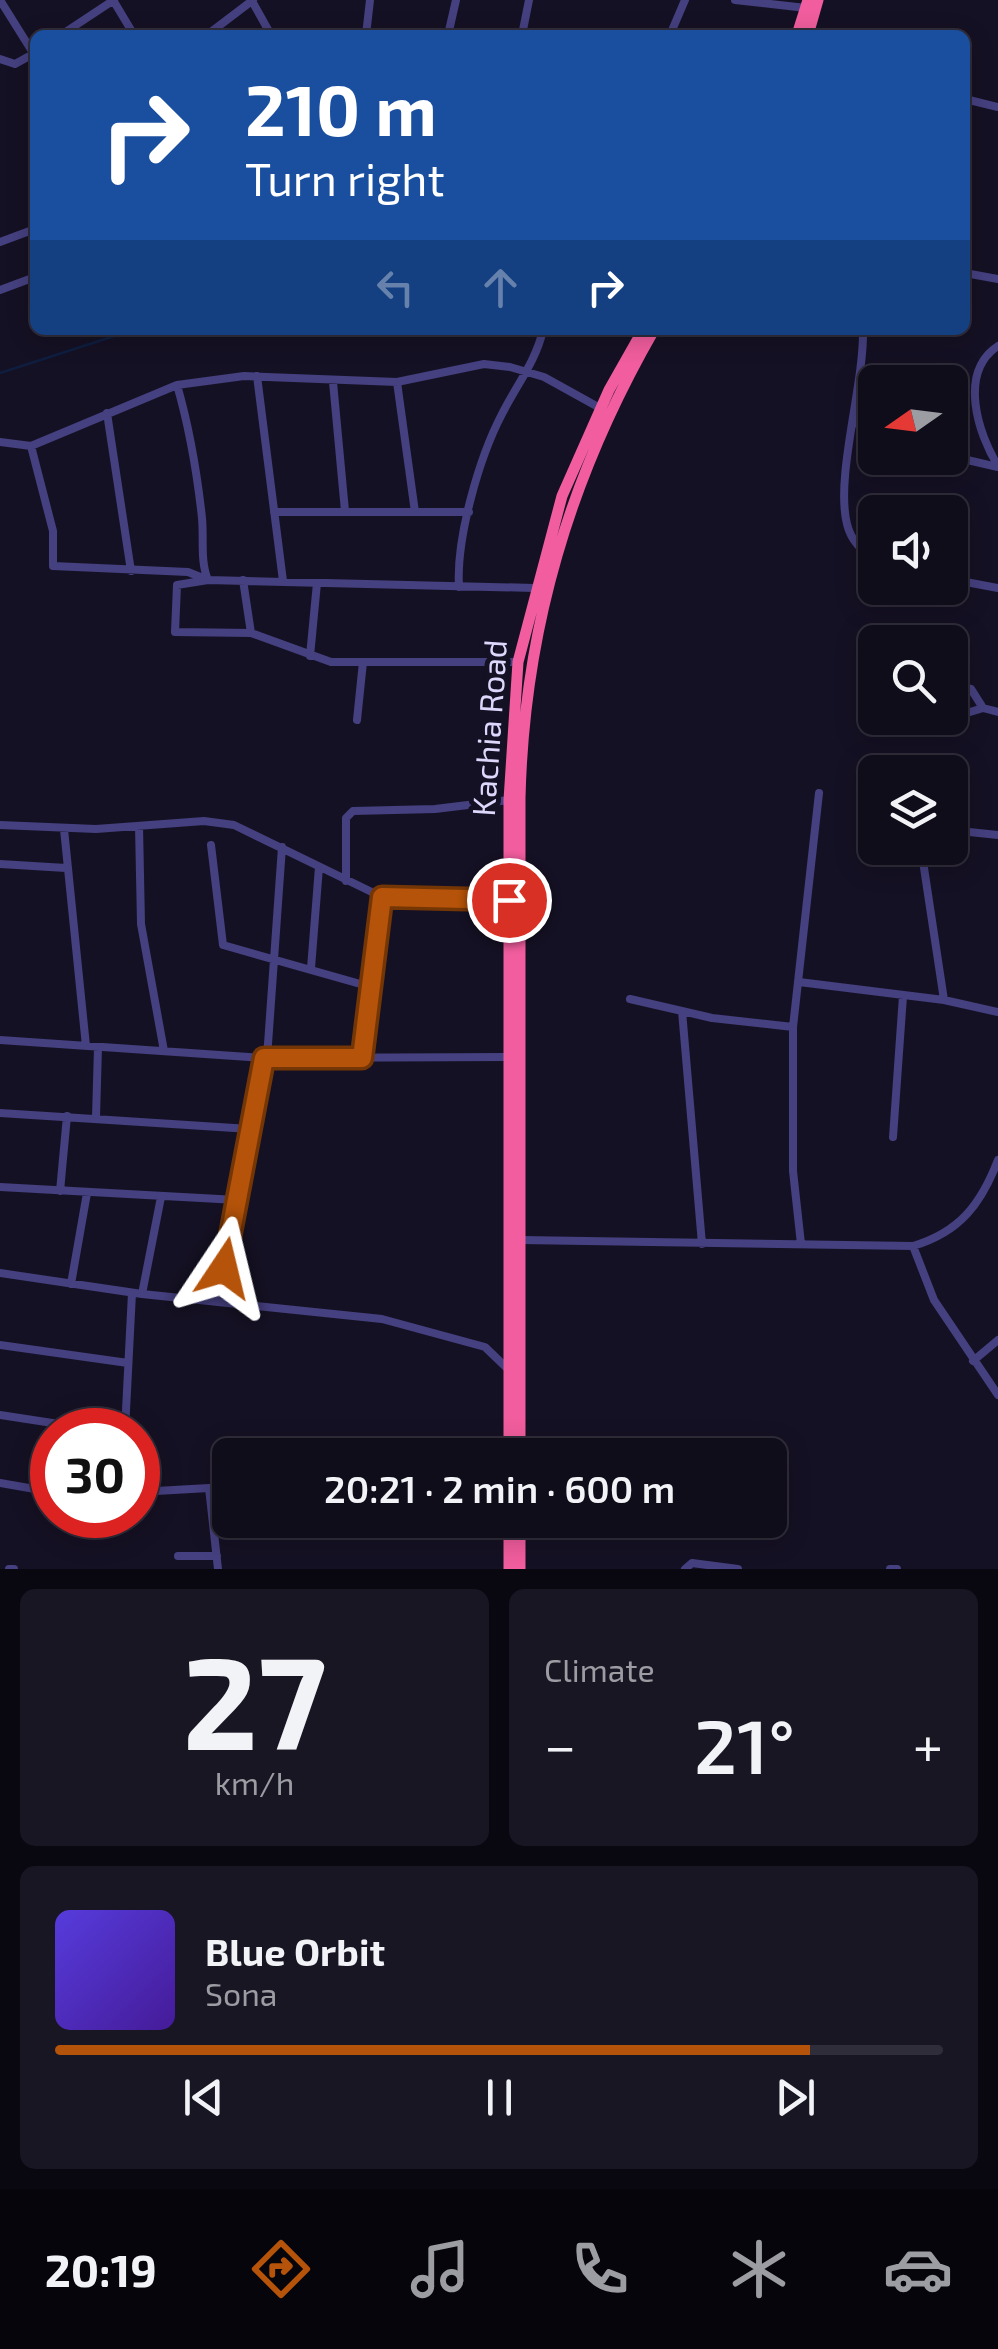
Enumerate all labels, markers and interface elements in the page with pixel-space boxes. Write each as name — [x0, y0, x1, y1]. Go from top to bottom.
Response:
text: 210 m — [245, 66, 437, 150]
icon: right — [80, 70, 210, 200]
text: Turn right — [245, 151, 445, 205]
icon: left — [368, 260, 423, 315]
icon: ahead — [473, 260, 528, 315]
icon: right — [578, 260, 633, 315]
north arrow — [858, 365, 968, 475]
map controls — [858, 365, 968, 865]
button: sound — [858, 495, 968, 605]
button: search — [858, 625, 968, 735]
street label: Kachia Road — [463, 638, 513, 818]
button: layers — [858, 755, 968, 865]
pin — [467, 858, 552, 943]
icon: arrive — [482, 873, 537, 928]
position arrow — [172, 1216, 276, 1320]
speed limit sign: 30 — [30, 1408, 160, 1538]
text: 20:21 · 2 min · 600 m — [324, 1465, 675, 1511]
text: 27 — [182, 1620, 327, 1776]
text: Climate — [544, 1650, 655, 1688]
text: 21° — [694, 1699, 795, 1789]
text: − — [544, 1711, 576, 1777]
text: + — [913, 1711, 943, 1777]
text: km/h — [215, 1763, 294, 1801]
text: Blue Orbit — [205, 1928, 385, 1974]
text: Sona — [205, 1974, 277, 2012]
icon: previous — [176, 2070, 231, 2125]
icon: pause — [472, 2070, 527, 2125]
icon: next — [768, 2070, 823, 2125]
icon: directions — [246, 2234, 316, 2304]
icon: music — [405, 2234, 475, 2304]
icon: phone — [565, 2234, 635, 2304]
icon: climate — [724, 2234, 794, 2304]
icon: car — [883, 2234, 953, 2304]
text: 20:19 — [45, 2242, 157, 2296]

